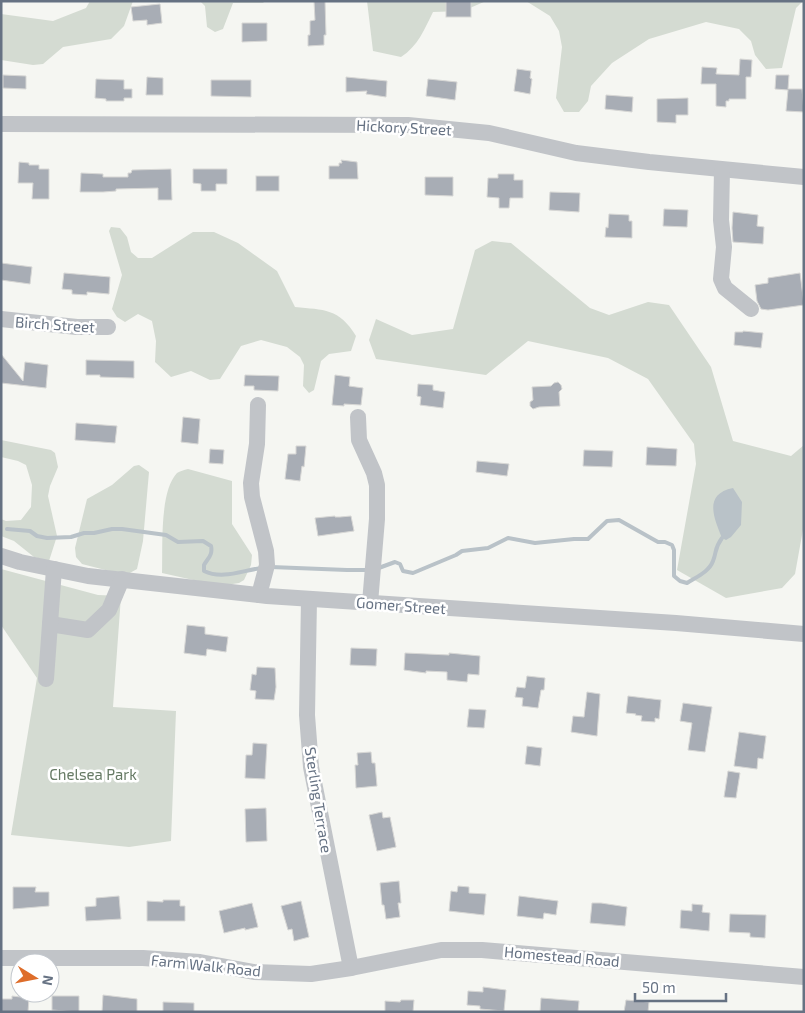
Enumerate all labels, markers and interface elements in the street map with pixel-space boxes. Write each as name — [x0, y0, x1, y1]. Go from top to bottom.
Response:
street label: Hickory Street — [356, 116, 453, 139]
street label: Birch Street — [15, 312, 96, 336]
street label: Gomer Street — [356, 593, 447, 617]
street label: Sterling Terrace — [302, 746, 336, 854]
park label: Chelsea Park — [49, 765, 137, 783]
street label: Homestead Road — [504, 942, 620, 970]
street label: Farm Walk Road — [150, 950, 262, 980]
north arrow — [10, 953, 60, 1003]
scale bar — [635, 970, 726, 1002]
text: N — [39, 974, 58, 987]
text: 50 m — [642, 978, 676, 996]

